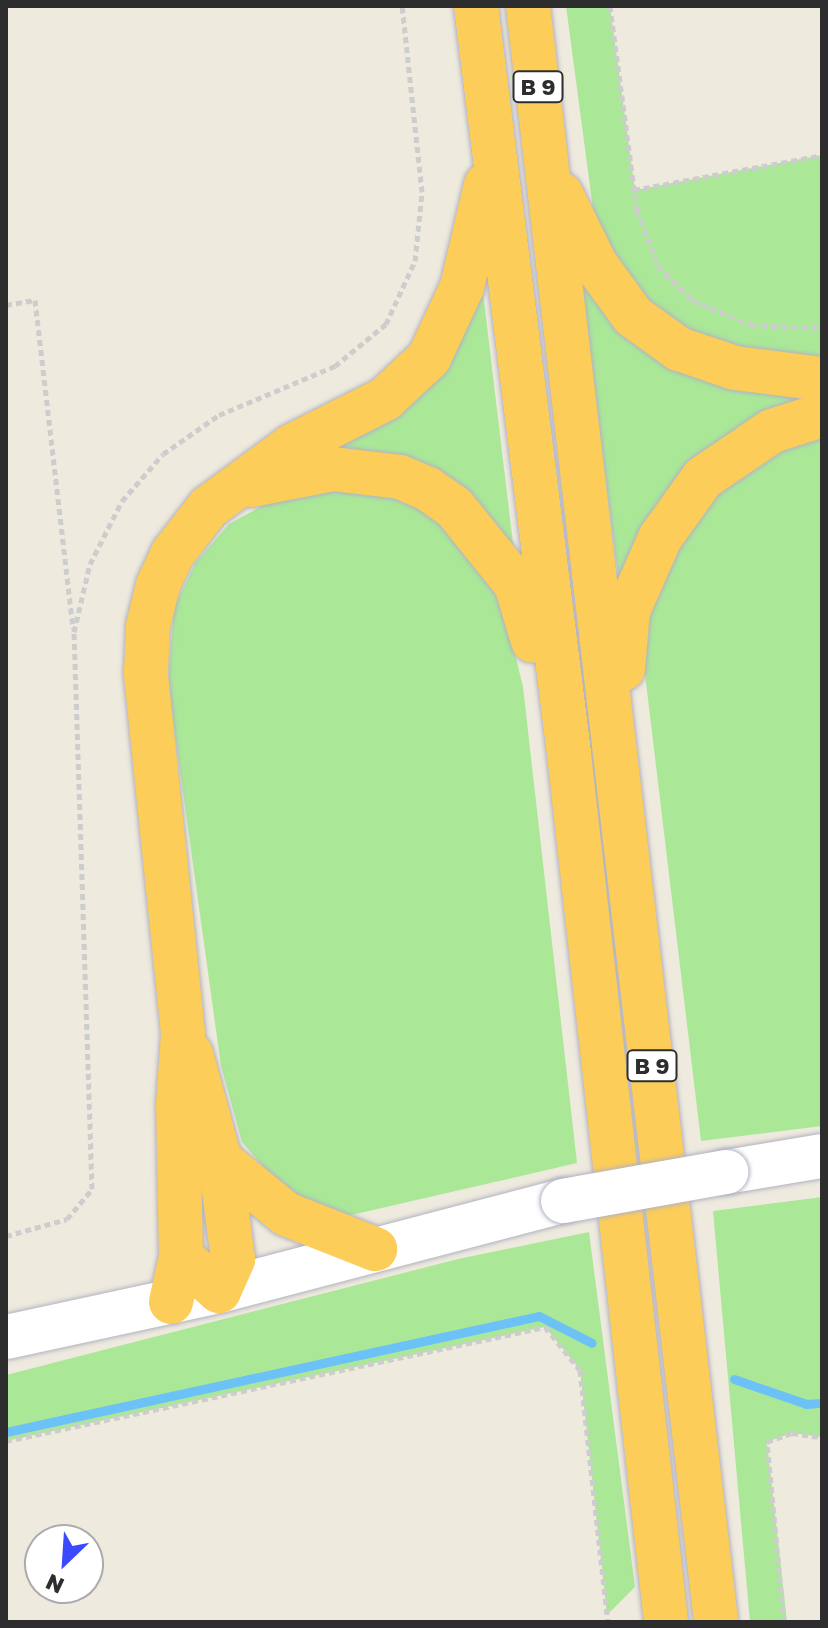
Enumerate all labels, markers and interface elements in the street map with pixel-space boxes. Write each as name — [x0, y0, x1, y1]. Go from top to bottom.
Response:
road number: B 9 — [512, 69, 564, 105]
road number: B 9 — [626, 1048, 678, 1084]
north arrow — [24, 1524, 104, 1604]
text: N — [41, 1569, 68, 1600]

